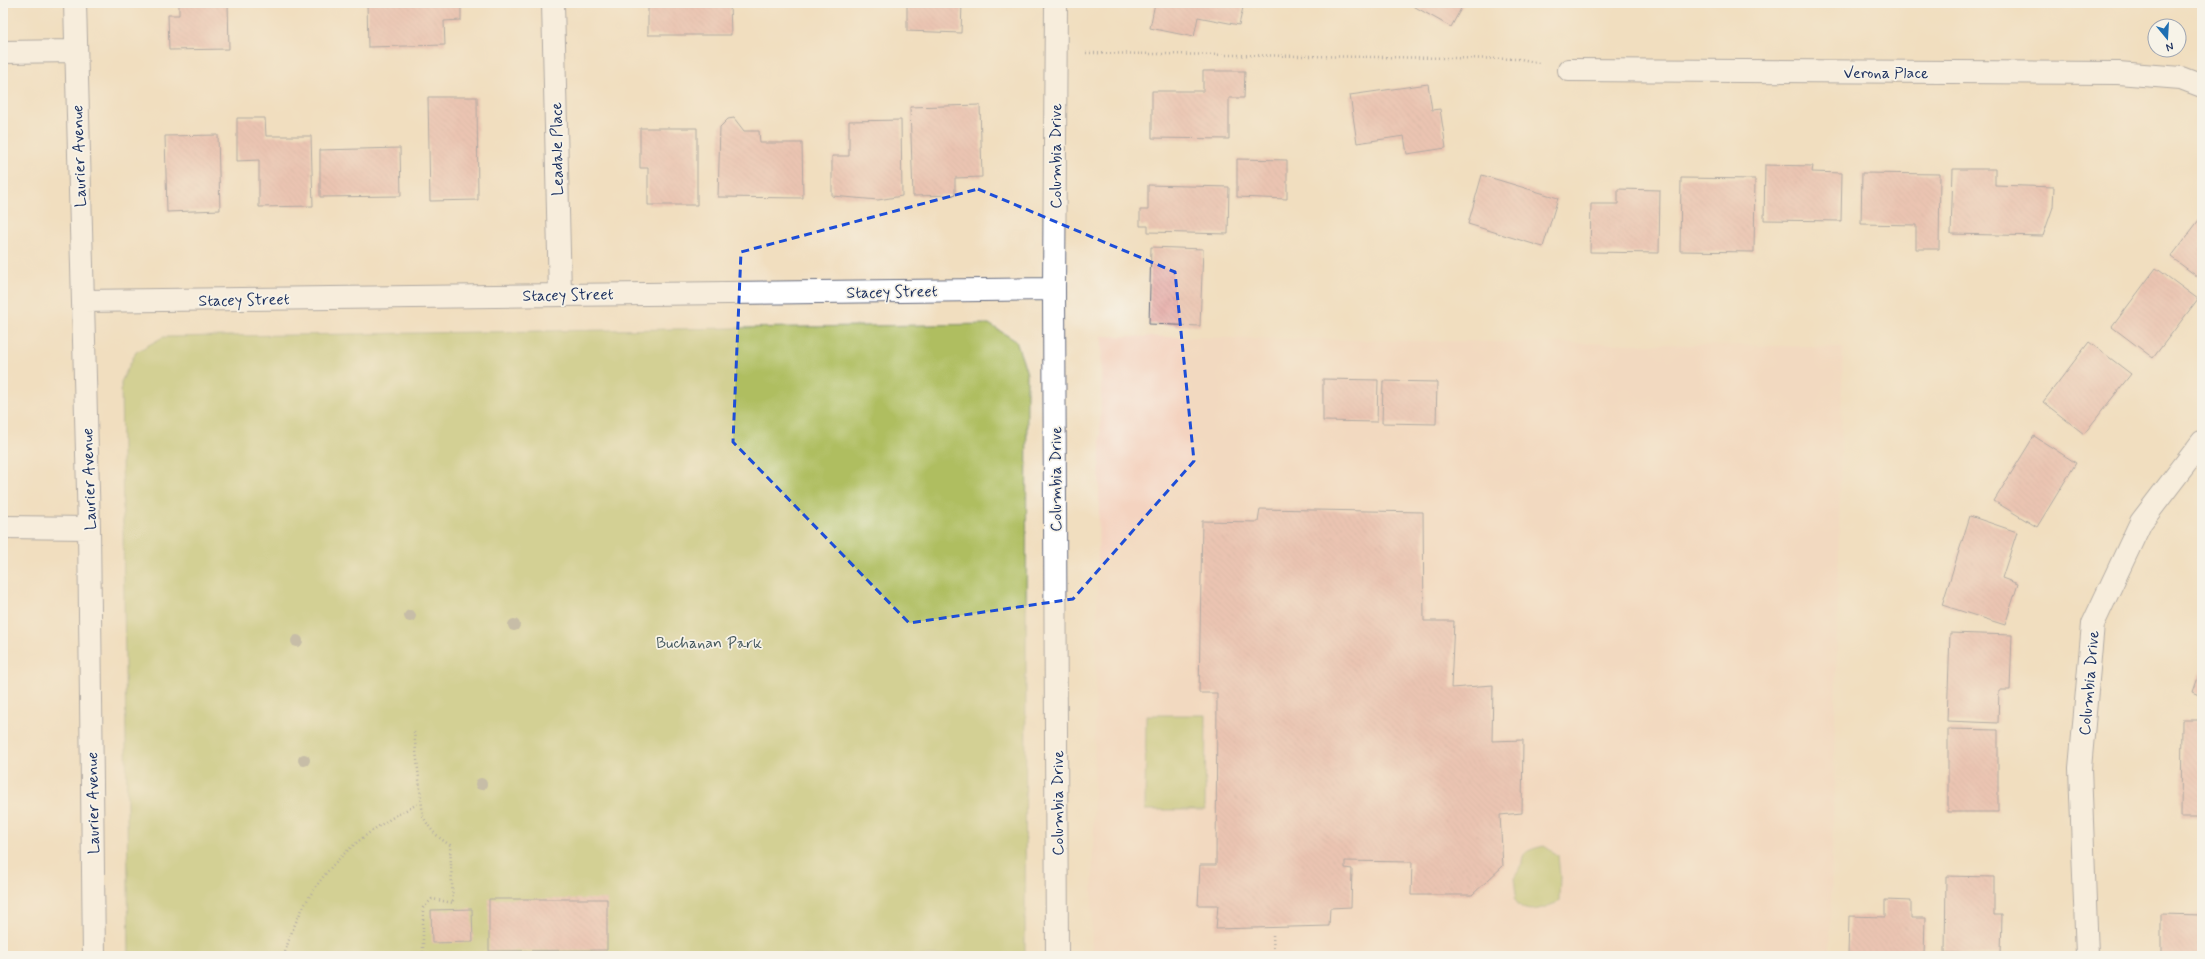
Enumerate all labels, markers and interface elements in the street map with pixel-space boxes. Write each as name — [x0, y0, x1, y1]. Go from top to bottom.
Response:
north arrow — [2147, 18, 2187, 58]
text: N — [2164, 39, 2175, 54]
street label: Verona Place — [1844, 63, 1929, 84]
street label: Leadale Place — [546, 101, 569, 196]
street label: Columbia Drive — [1046, 103, 1067, 209]
street label: Laurier Avenue — [67, 104, 92, 207]
street label: Stacey Street — [846, 281, 938, 304]
street label: Stacey Street — [522, 284, 614, 307]
street label: Stacey Street — [198, 289, 290, 312]
street label: Columbia Drive — [1046, 426, 1067, 532]
street label: Laurier Avenue — [77, 427, 102, 530]
street label: Columbia Drive — [2074, 629, 2105, 737]
park label: Buchanan Park — [656, 633, 762, 654]
street label: Columbia Drive — [1048, 750, 1069, 856]
street label: Laurier Avenue — [82, 752, 105, 854]

